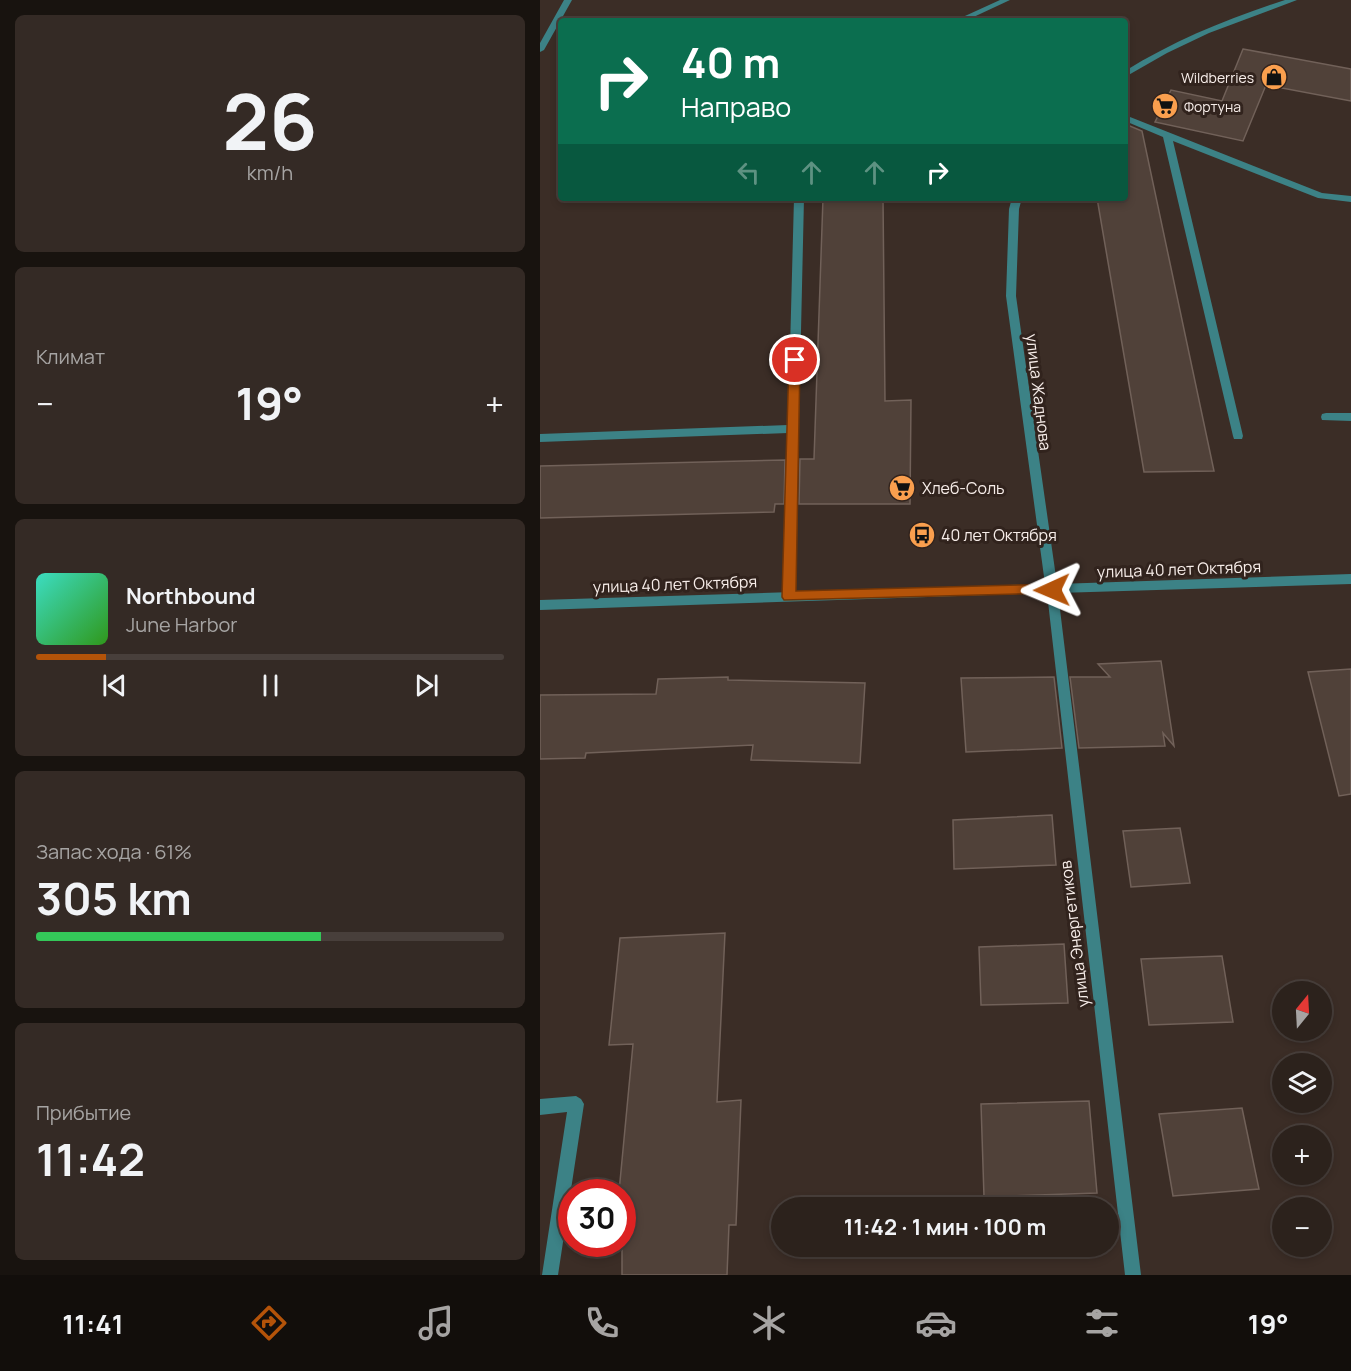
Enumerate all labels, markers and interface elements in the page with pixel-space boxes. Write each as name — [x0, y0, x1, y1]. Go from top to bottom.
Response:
text: 40 m — [681, 33, 780, 91]
icon: right — [582, 42, 660, 120]
shop icon: Wildberries — [1259, 62, 1289, 92]
text: 26 — [223, 67, 317, 173]
place label: Wildberries — [1181, 68, 1254, 87]
text: Направо — [681, 88, 791, 125]
supermarket icon: Фортуна — [1150, 91, 1180, 121]
place label: Фортуна — [1184, 97, 1241, 116]
icon: left — [732, 156, 765, 189]
icon: ahead — [795, 156, 828, 189]
icon: ahead — [858, 156, 891, 189]
icon: right — [921, 156, 954, 189]
text: km/h — [247, 159, 293, 186]
street label: улица Жаднова — [1021, 332, 1057, 452]
pin — [769, 334, 820, 385]
text: Климат — [36, 343, 105, 370]
icon: arrive — [778, 343, 811, 376]
text: 19° — [235, 372, 303, 434]
text: − — [36, 381, 54, 426]
text: + — [485, 381, 504, 426]
supermarket icon: Хлеб-Соль — [887, 473, 917, 503]
place label: Хлеб-Соль — [922, 477, 1005, 499]
bus stop icon: 40 лет Октября — [907, 520, 937, 550]
place label: 40 лет Октября — [941, 524, 1057, 546]
street label: улица 40 лет Октября — [1097, 555, 1261, 583]
position arrow — [1020, 558, 1084, 622]
street label: улица 40 лет Октября — [593, 570, 757, 598]
text: Northbound — [126, 581, 256, 611]
text: June Harbor — [126, 611, 238, 638]
icon: previous — [98, 669, 131, 702]
icon: pause — [254, 669, 287, 702]
icon: next — [410, 669, 443, 702]
text: Запас хода · 61% — [36, 838, 192, 865]
street label: улица Энергетиков — [1054, 859, 1094, 1009]
text: 305 km — [36, 867, 192, 929]
north arrow — [1272, 981, 1332, 1041]
map controls — [1272, 981, 1332, 1257]
button: layers — [1272, 1053, 1332, 1113]
text: Прибытие — [36, 1099, 131, 1126]
button: + — [1272, 1125, 1332, 1185]
text: 11:42 — [36, 1128, 145, 1190]
speed limit sign: 30 — [558, 1179, 636, 1257]
button: − — [1272, 1197, 1332, 1257]
text: 11:42 · 1 мин · 100 m — [844, 1212, 1046, 1242]
icon: directions — [248, 1302, 290, 1344]
icon: music — [415, 1302, 457, 1344]
icon: phone — [581, 1302, 623, 1344]
icon: climate — [748, 1302, 790, 1344]
icon: car — [915, 1302, 957, 1344]
icon: filters — [1081, 1302, 1123, 1344]
text: 11:41 — [62, 1305, 123, 1342]
text: 19° — [1248, 1305, 1289, 1342]

